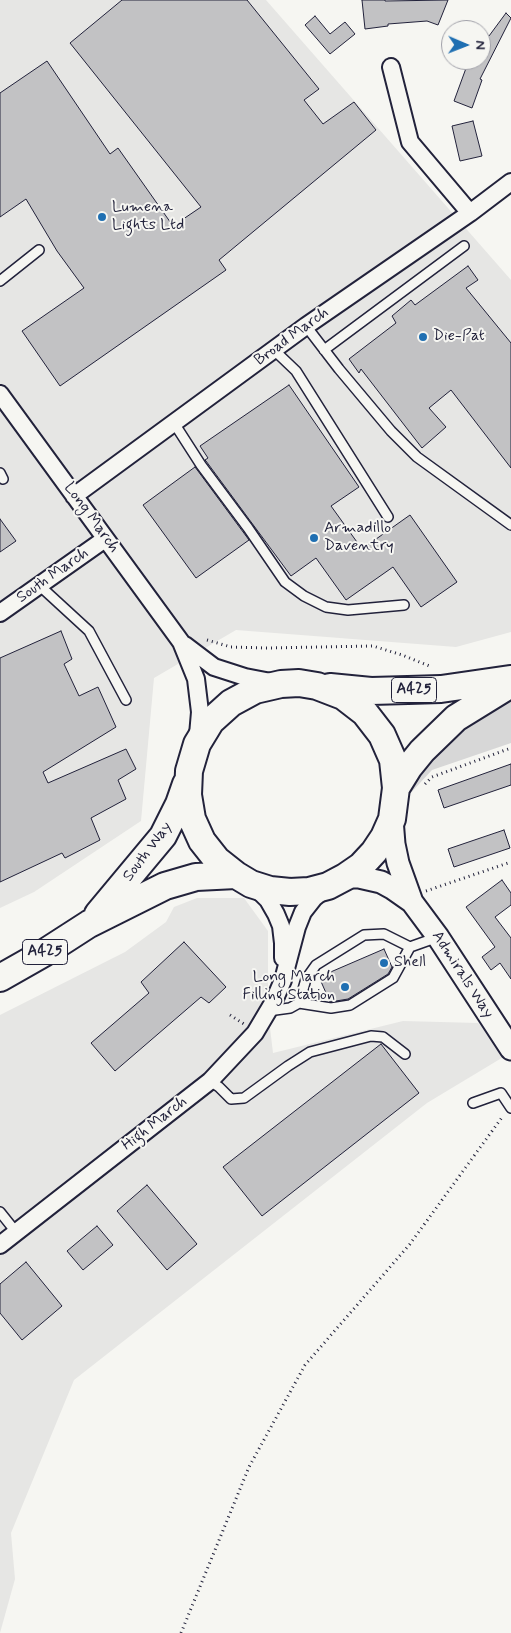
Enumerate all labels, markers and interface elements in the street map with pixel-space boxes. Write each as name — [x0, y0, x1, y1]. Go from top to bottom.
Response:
north arrow — [441, 20, 491, 70]
text: N — [471, 40, 489, 50]
place label: Lumena Lights Ltd — [112, 198, 184, 236]
marker: Lumena Lights Ltd — [96, 211, 108, 223]
street label: Broad March — [251, 304, 333, 370]
place label: Die-Pat — [433, 327, 485, 347]
marker: Die-Pat — [417, 331, 429, 343]
street label: Long March — [59, 479, 123, 557]
place label: Armadillo Daventry — [324, 519, 394, 557]
marker: Armadillo Daventry — [308, 532, 320, 544]
street label: South March — [13, 544, 93, 608]
road number: A425 — [392, 678, 436, 702]
street label: South Way — [119, 818, 177, 886]
street label: Admirals Way — [427, 928, 497, 1022]
road number: A425 — [22, 940, 68, 964]
place label: Shell — [394, 953, 426, 973]
marker: Shell — [378, 957, 390, 969]
place label: Long March Filling Station — [243, 968, 335, 1006]
marker: Long March Filling Station — [339, 981, 351, 993]
street label: High March — [118, 1093, 192, 1155]

